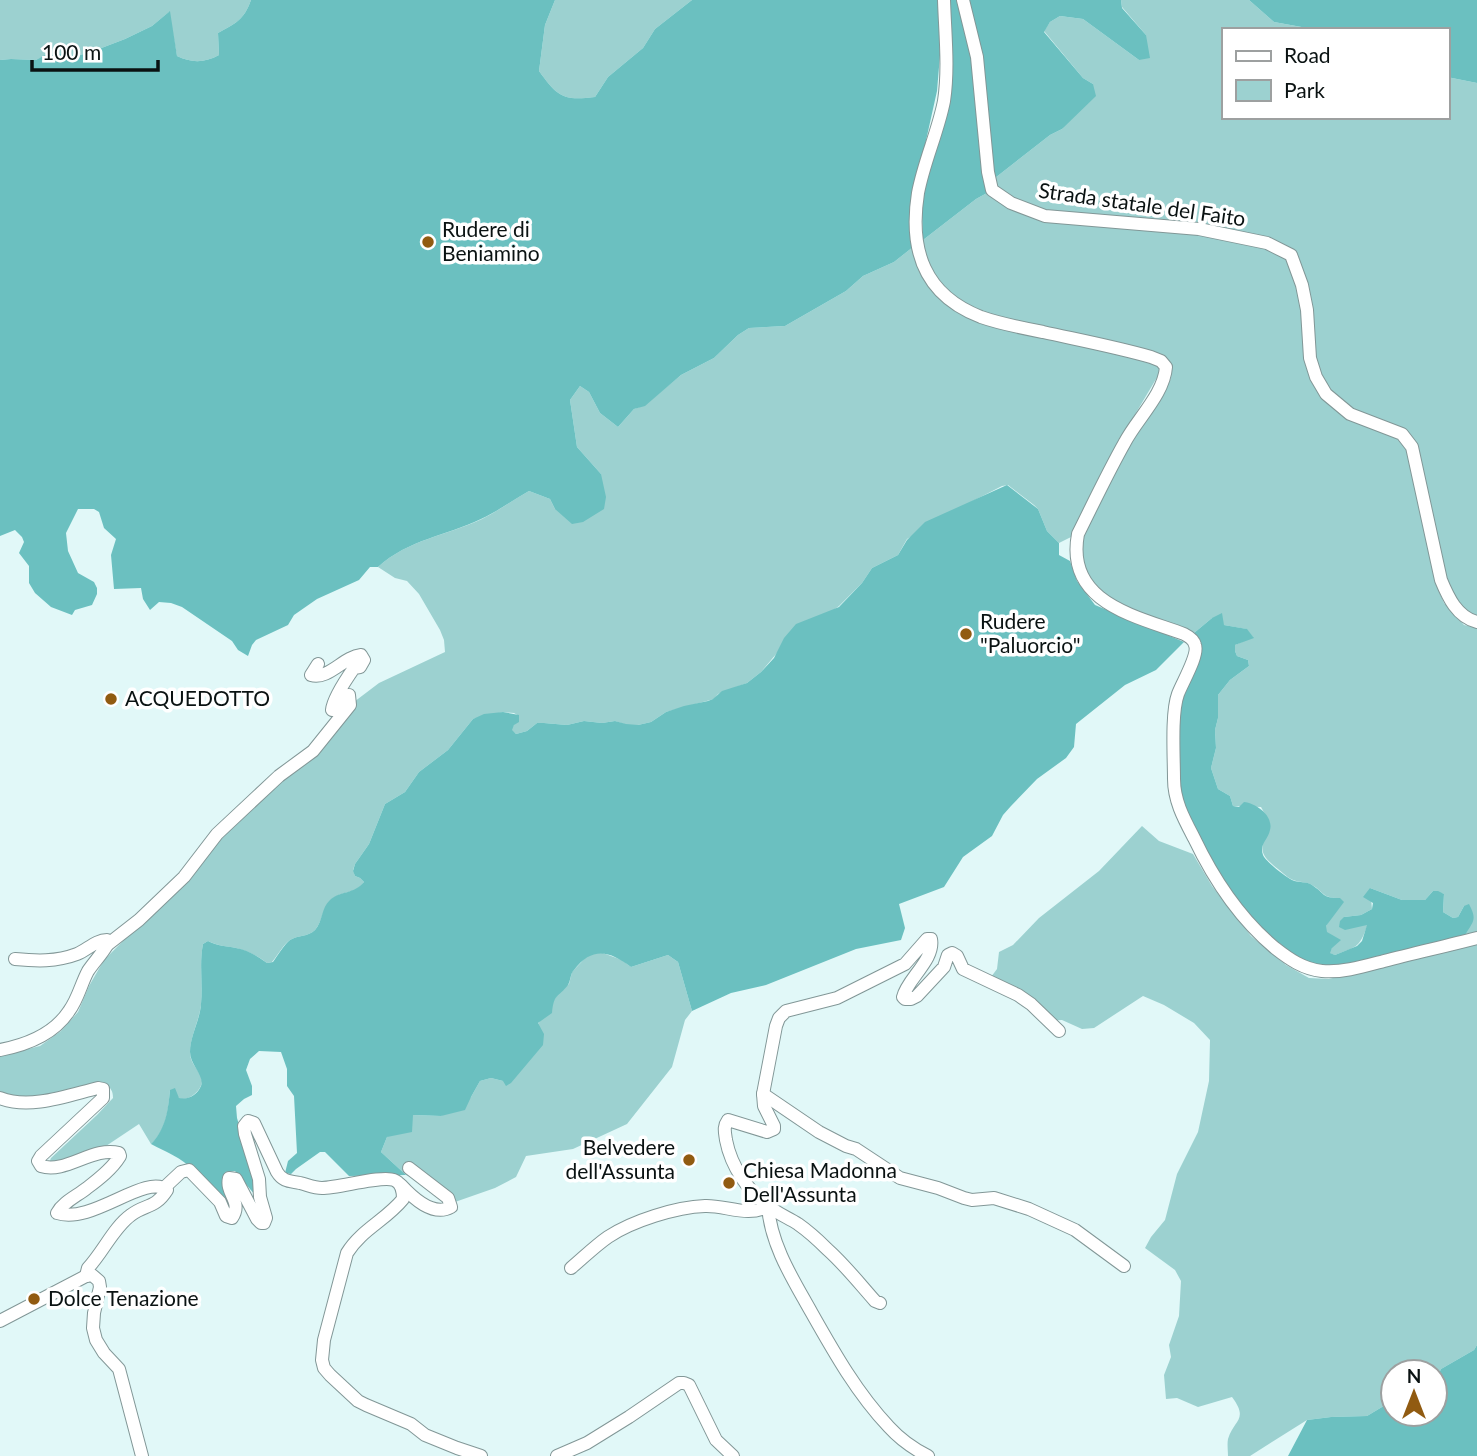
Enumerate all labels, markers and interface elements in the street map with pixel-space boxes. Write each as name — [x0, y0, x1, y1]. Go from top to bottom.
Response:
scale bar — [32, 28, 158, 72]
legend — [1222, 28, 1449, 119]
text: 100 m — [42, 39, 101, 64]
text: Road — [1284, 42, 1331, 67]
text: Park — [1284, 77, 1325, 102]
street label: Strada statale del Faito — [1037, 177, 1247, 230]
place label: Rudere di Beniamino — [442, 216, 540, 265]
marker: Rudere di Beniamino — [420, 234, 436, 250]
place label: Rudere "Paluorcio" — [980, 608, 1081, 657]
marker: Rudere "Paluorcio" — [958, 626, 974, 642]
place label: ACQUEDOTTO — [125, 685, 270, 710]
marker: ACQUEDOTTO — [103, 691, 119, 707]
place label: Belvedere dell'Assunta — [565, 1134, 675, 1183]
marker: Belvedere dell'Assunta — [681, 1152, 697, 1168]
place label: Chiesa Madonna Dell'Assunta — [743, 1157, 897, 1206]
marker: Chiesa Madonna Dell'Assunta — [721, 1175, 737, 1191]
place label: Dolce Tenazione — [48, 1285, 199, 1310]
marker: Dolce Tenazione — [26, 1291, 42, 1307]
north arrow — [1379, 1358, 1449, 1428]
text: N — [1407, 1364, 1421, 1387]

